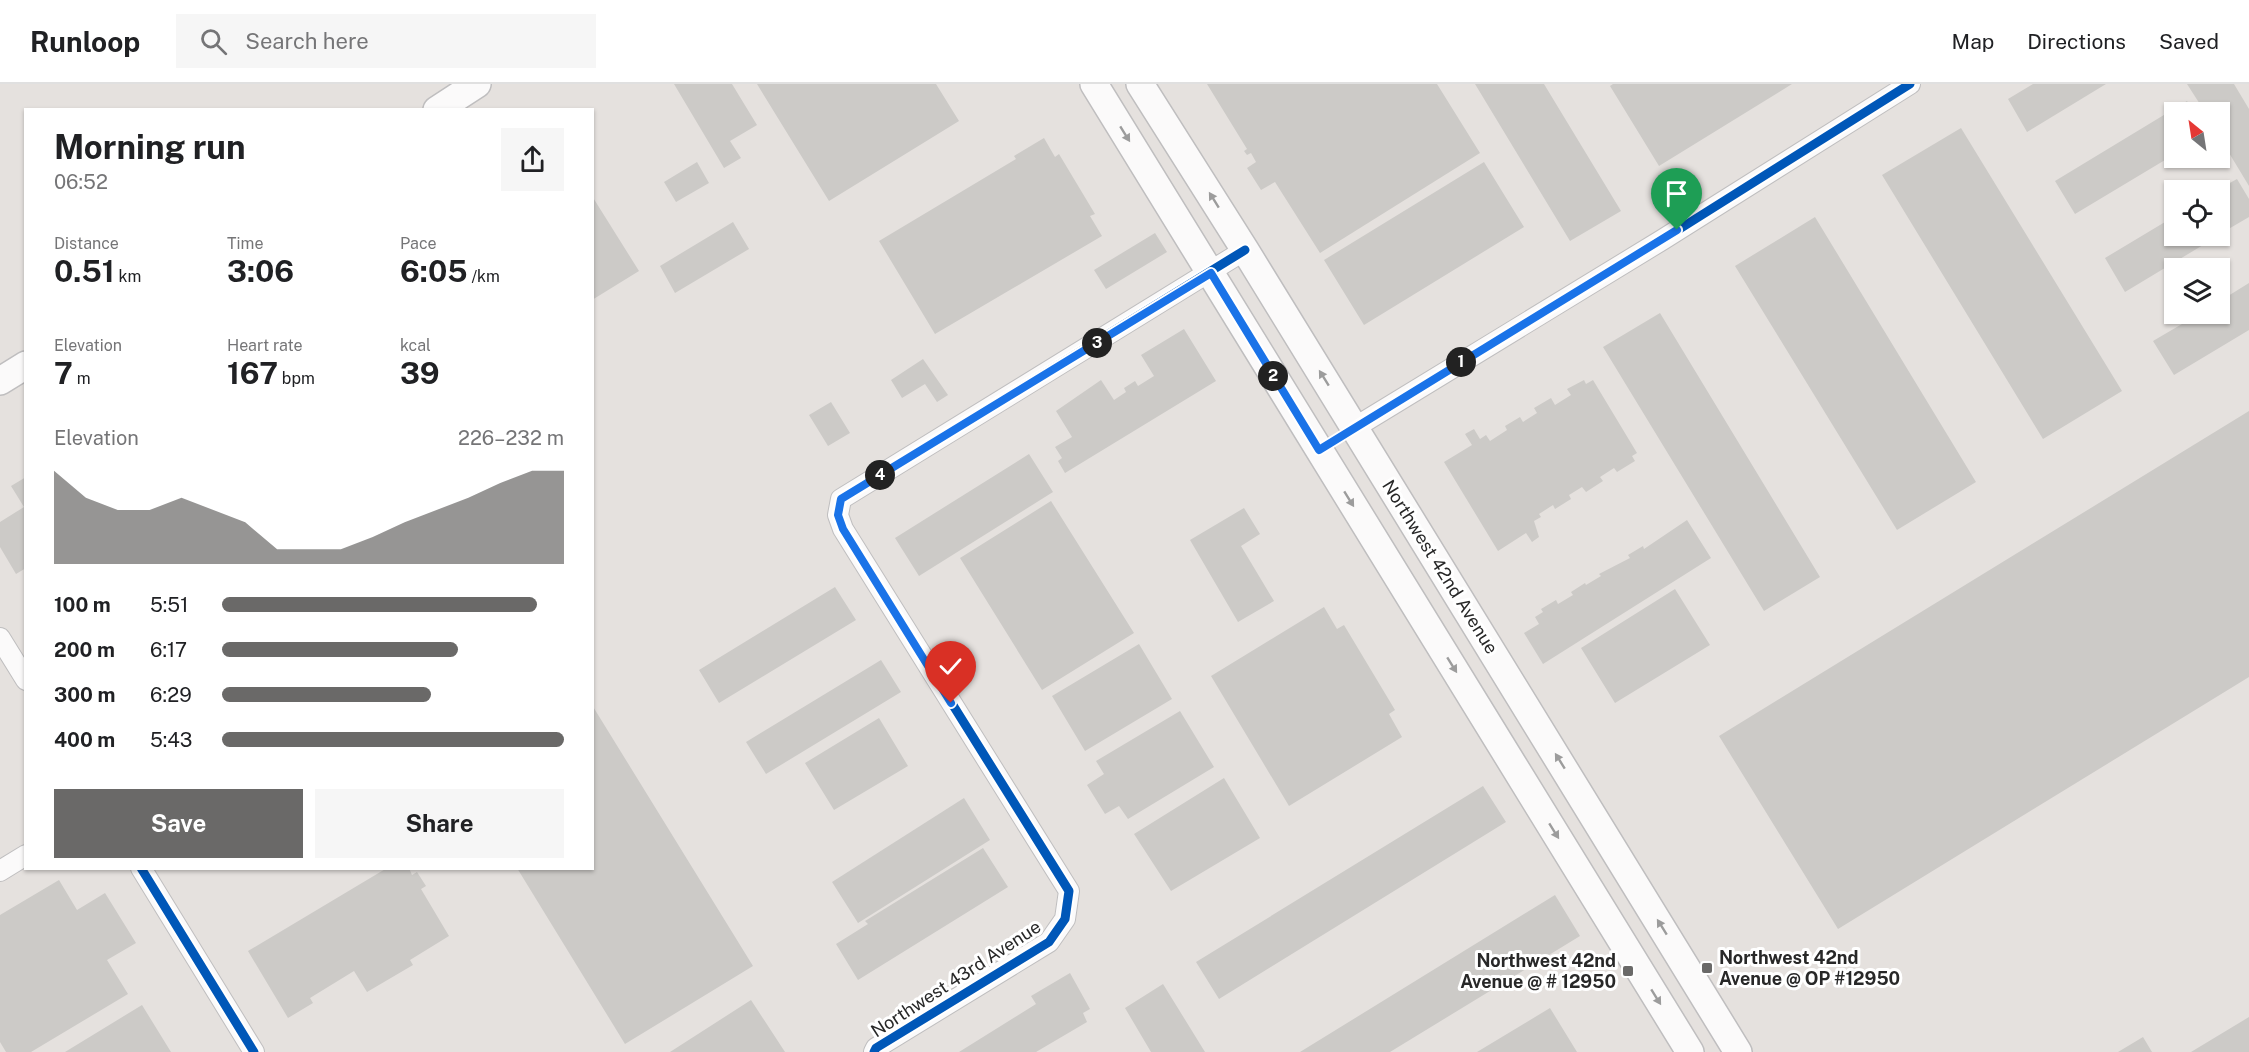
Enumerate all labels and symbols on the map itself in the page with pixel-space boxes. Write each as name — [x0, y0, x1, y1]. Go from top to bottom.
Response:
north arrow — [2164, 102, 2230, 168]
one-way arrow — [1119, 126, 1130, 142]
pin — [1651, 168, 1702, 230]
one-way arrow — [1208, 192, 1219, 209]
pin: 3 — [1082, 328, 1112, 358]
pin: 1 — [1446, 347, 1476, 377]
pin: 2 — [1258, 361, 1288, 391]
one-way arrow — [1318, 370, 1329, 386]
pin: 4 — [865, 460, 895, 490]
street label: Northwest 42nd Avenue — [1378, 476, 1503, 658]
one-way arrow — [1344, 491, 1355, 507]
pin — [925, 641, 976, 703]
one-way arrow — [1446, 657, 1457, 673]
one-way arrow — [1554, 753, 1565, 769]
one-way arrow — [1548, 823, 1559, 839]
street label: Northwest 43rd Avenue — [867, 916, 1045, 1041]
one-way arrow — [1656, 919, 1667, 935]
place label: Northwest 42nd Avenue @ OP #12950 — [1719, 947, 1900, 989]
place label: Northwest 42nd Avenue @ # 12950 — [1460, 950, 1616, 992]
marker: Northwest 42nd Avenue @ OP #12950 — [1700, 961, 1714, 975]
marker: Northwest 42nd Avenue @ # 12950 — [1621, 964, 1635, 978]
one-way arrow — [1651, 989, 1662, 1005]

